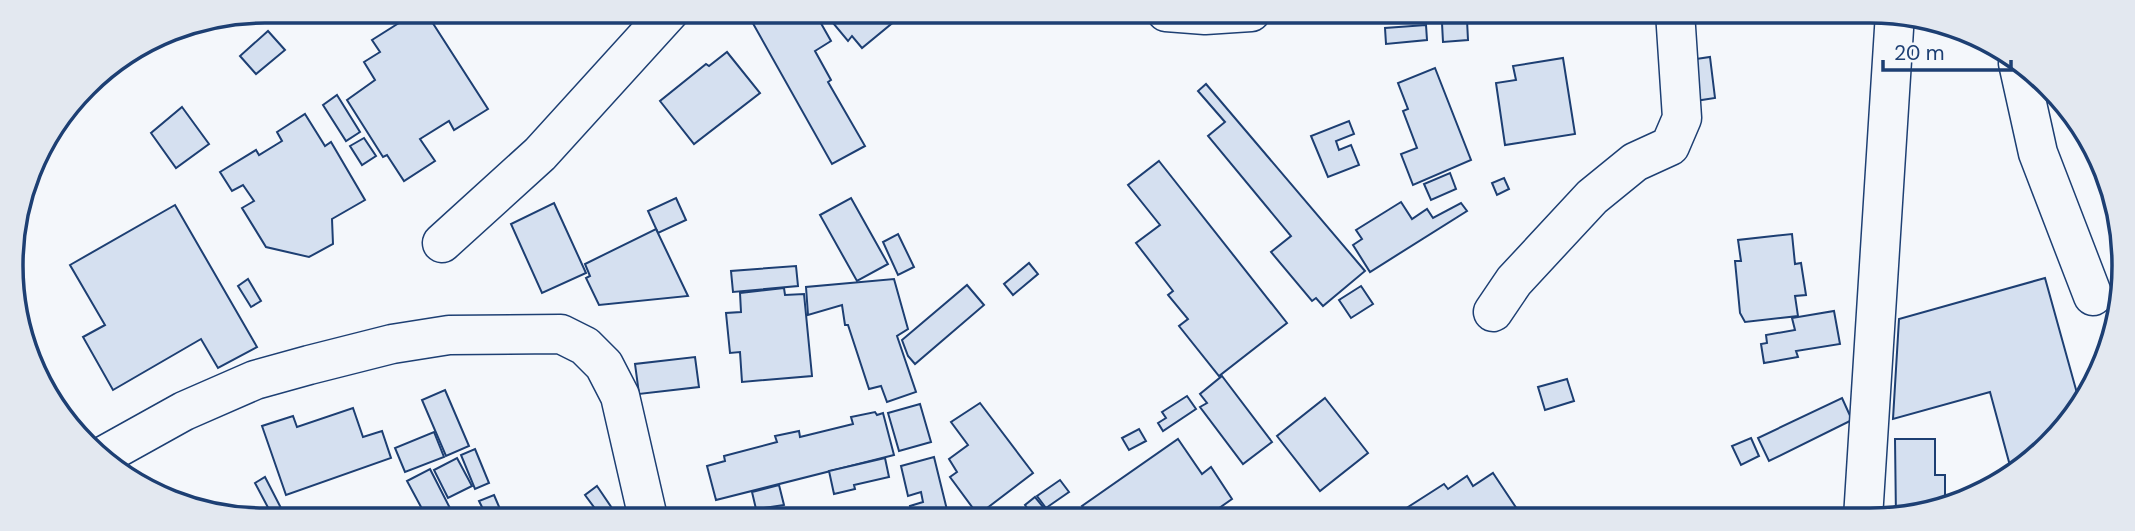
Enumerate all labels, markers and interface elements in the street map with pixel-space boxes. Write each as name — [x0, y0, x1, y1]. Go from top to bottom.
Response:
scale bar — [1883, 28, 2011, 72]
text: 20 m — [1894, 39, 1945, 67]

